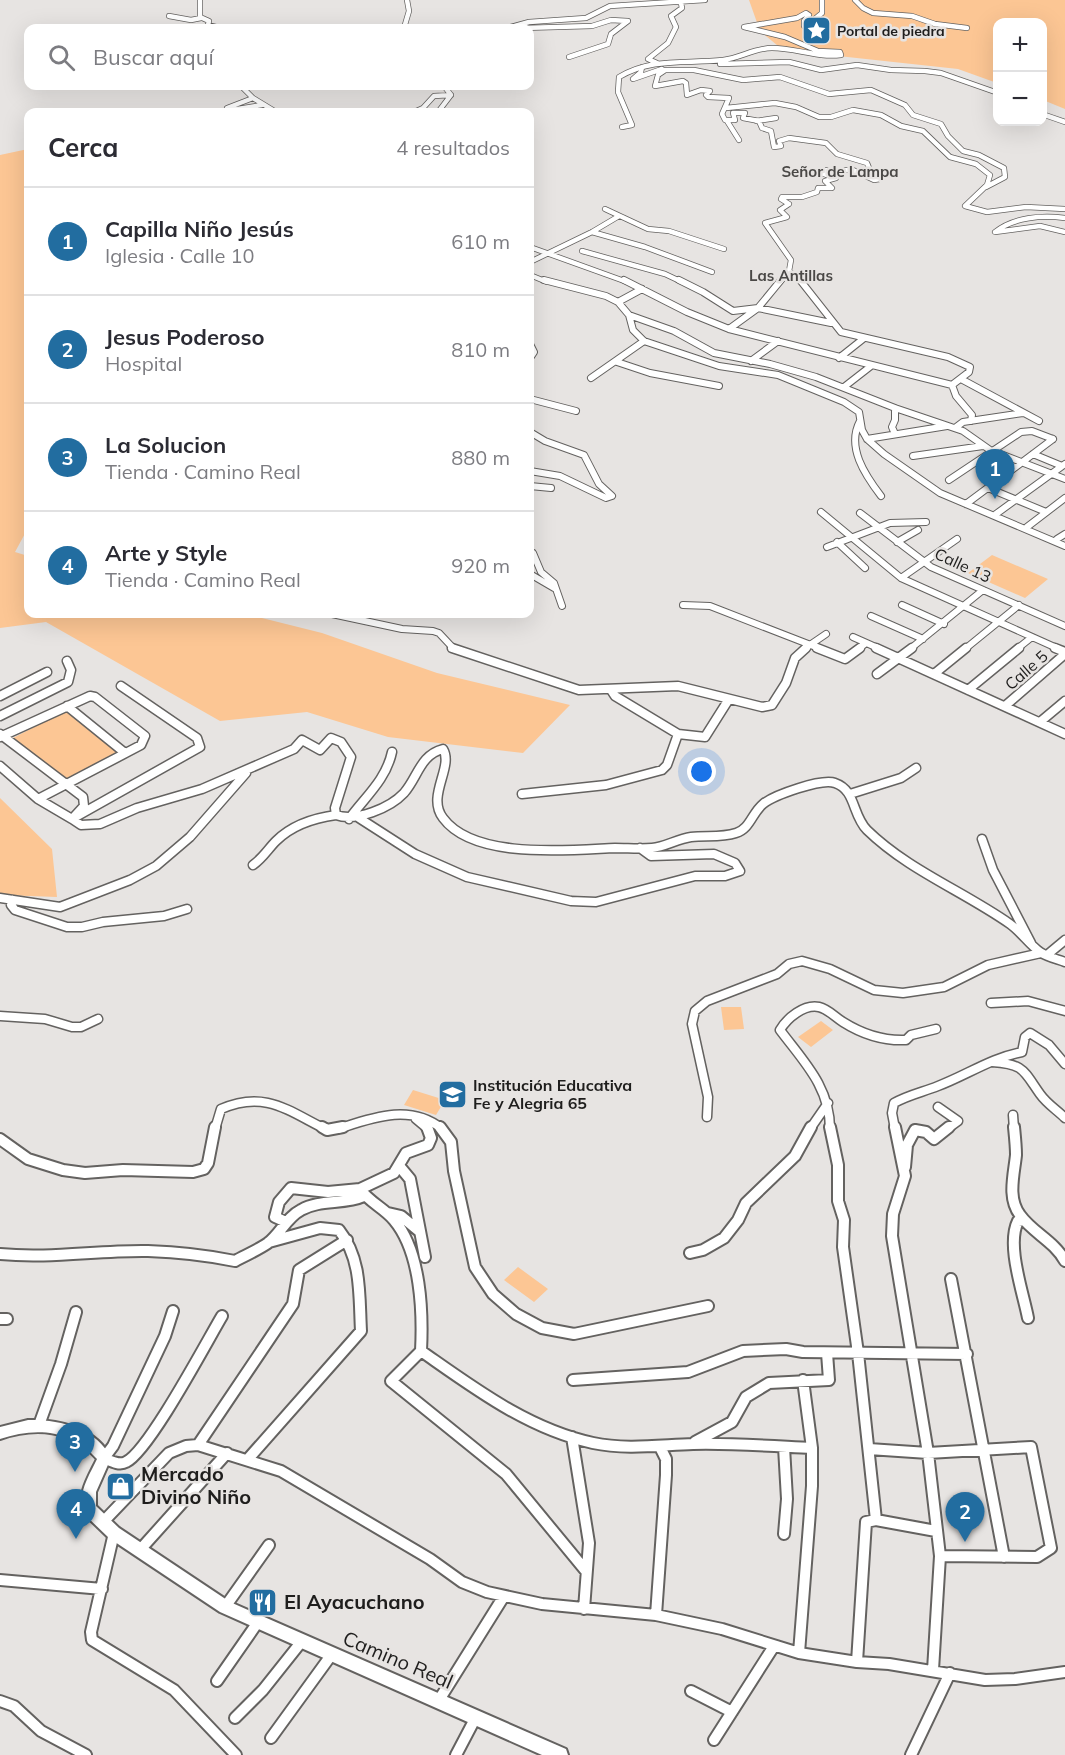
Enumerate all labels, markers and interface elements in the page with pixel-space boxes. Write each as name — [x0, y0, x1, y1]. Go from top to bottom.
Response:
place icon: Portal de piedra — [800, 15, 832, 47]
map controls — [993, 18, 1047, 126]
button: + — [993, 18, 1047, 72]
place label: Portal de piedra — [837, 22, 945, 40]
search box — [24, 24, 534, 90]
icon: search — [45, 41, 78, 74]
text: Buscar aquí — [93, 43, 214, 71]
button: − — [993, 72, 1047, 126]
text: Cerca — [48, 131, 118, 164]
text: 4 resultados — [396, 135, 510, 160]
district label: Señor de Lampa — [781, 162, 899, 181]
text: Capilla Niño Jesús — [105, 215, 294, 243]
text: 1 — [62, 229, 74, 254]
text: 610 m — [451, 229, 510, 254]
text: Iglesia · Calle 10 — [105, 243, 255, 268]
district label: Las Antillas — [749, 266, 833, 285]
text: Jesus Poderoso — [105, 323, 265, 351]
text: 2 — [62, 337, 74, 362]
text: 810 m — [451, 337, 510, 362]
text: Hospital — [105, 351, 182, 376]
text: La Solucion — [105, 431, 226, 459]
text: 3 — [62, 445, 74, 470]
text: 880 m — [451, 445, 510, 470]
pin: 1 — [976, 450, 1014, 499]
text: Tienda · Camino Real — [105, 459, 301, 484]
text: Arte y Style — [105, 539, 227, 567]
street label: Calle 13 — [932, 543, 994, 587]
text: 4 — [62, 553, 74, 578]
text: 920 m — [451, 553, 510, 578]
text: Tienda · Camino Real — [105, 567, 301, 592]
street label: Calle 5 — [1000, 646, 1052, 694]
your location — [687, 757, 716, 786]
place label: Institución Educativa Fe y Alegria 65 — [473, 1075, 632, 1113]
school or university icon: Institución Educativa Fe y Alegria 65 — [436, 1078, 468, 1110]
pin: 3 — [56, 1422, 94, 1472]
place label: Mercado Divino Niño — [141, 1461, 251, 1509]
shop icon: Mercado Divino Niño — [104, 1470, 136, 1502]
pin: 4 — [56, 1490, 96, 1539]
pin: 2 — [946, 1492, 984, 1542]
restaurant icon: El Ayacuchano — [247, 1586, 279, 1618]
place label: El Ayacuchano — [284, 1589, 425, 1614]
street label: Camino Real — [339, 1625, 457, 1694]

